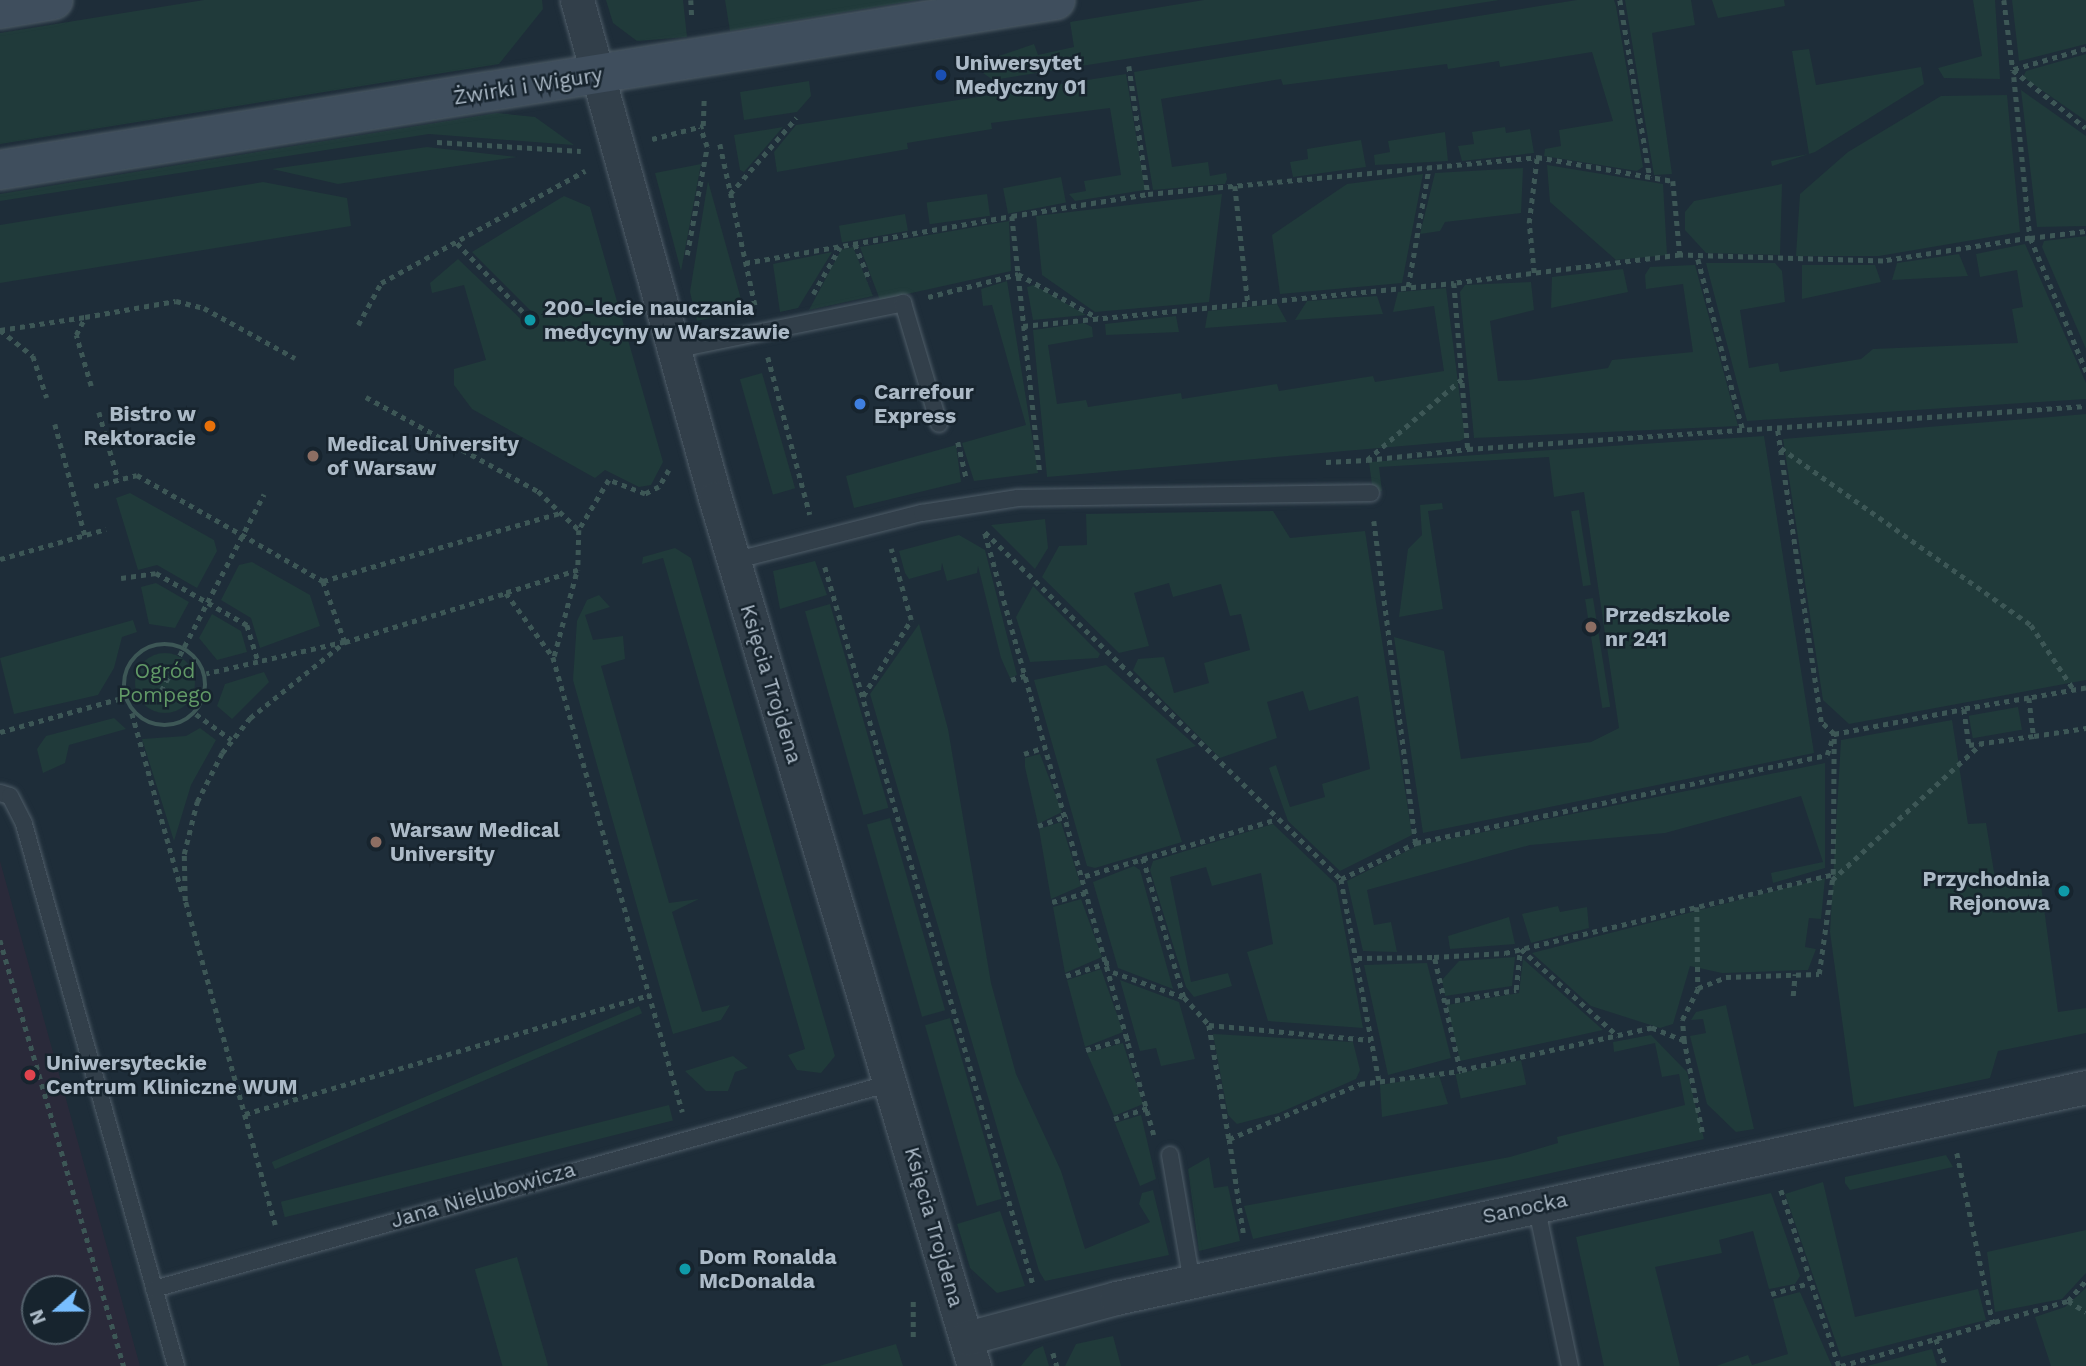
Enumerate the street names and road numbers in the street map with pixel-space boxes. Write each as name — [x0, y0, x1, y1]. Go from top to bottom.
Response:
street label: Żwirki i Wigury — [451, 62, 605, 110]
street label: Księcia Trojdena — [735, 601, 807, 767]
street label: Księcia Trojdena — [899, 1144, 969, 1310]
street label: Jana Nielubowicza — [388, 1157, 578, 1233]
street label: Sanocka — [1480, 1187, 1570, 1229]

